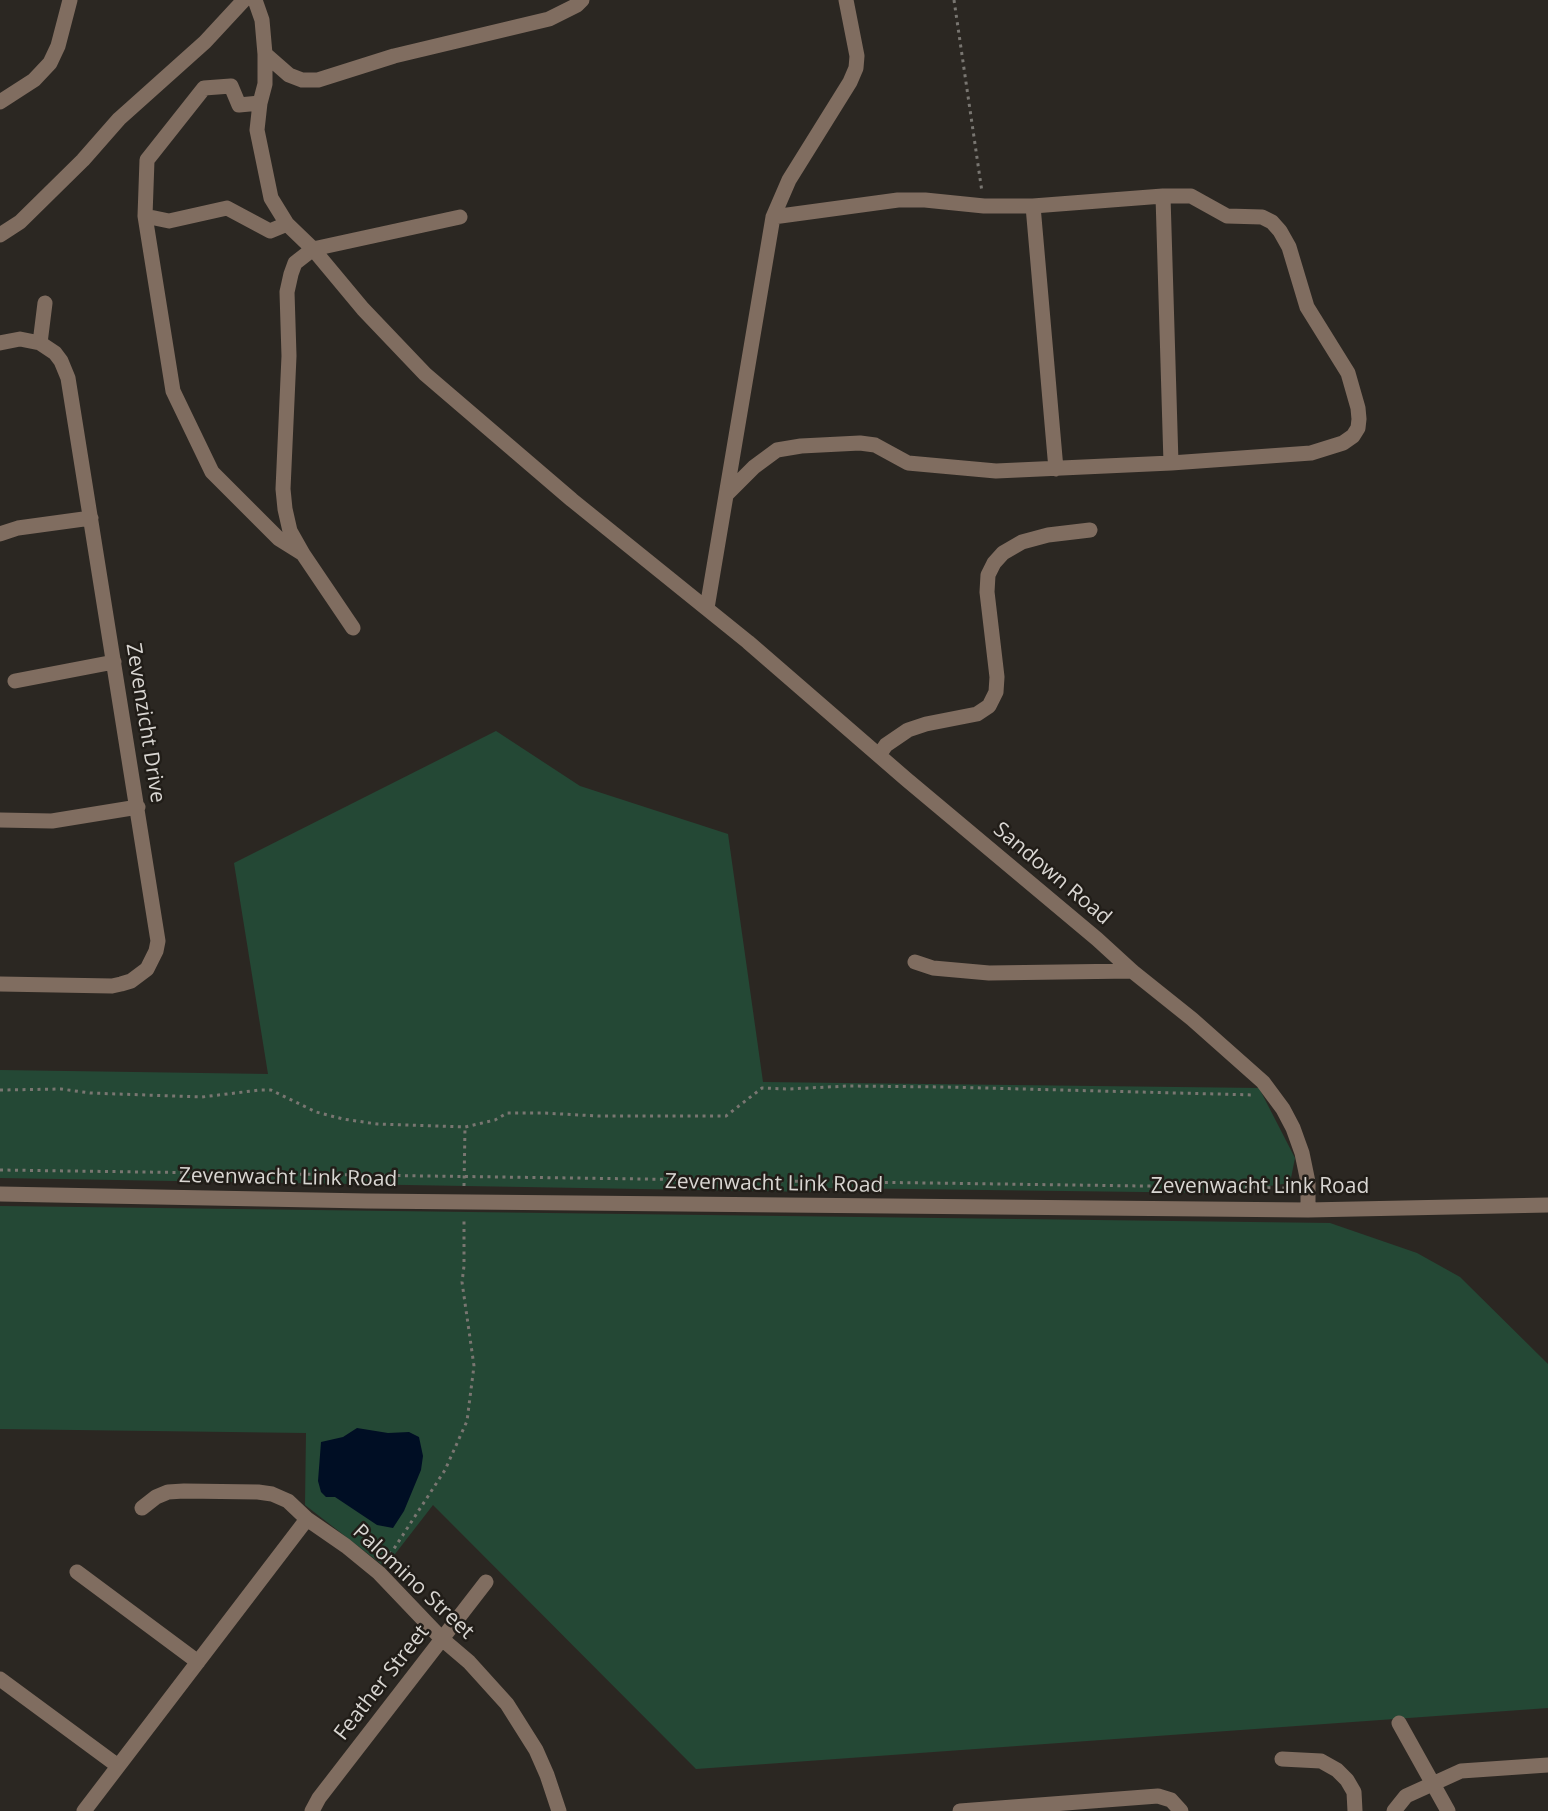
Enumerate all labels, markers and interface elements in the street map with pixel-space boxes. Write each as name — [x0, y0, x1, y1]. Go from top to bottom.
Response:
street label: Zevenzicht Drive — [120, 641, 170, 805]
street label: Sandown Road — [988, 817, 1116, 931]
street label: Zevenwacht Link Road — [179, 1163, 397, 1193]
street label: Zevenwacht Link Road — [665, 1169, 883, 1199]
street label: Zevenwacht Link Road — [1151, 1174, 1369, 1200]
street label: Palomino Street — [347, 1519, 479, 1645]
street label: Feather Street — [329, 1620, 435, 1746]

